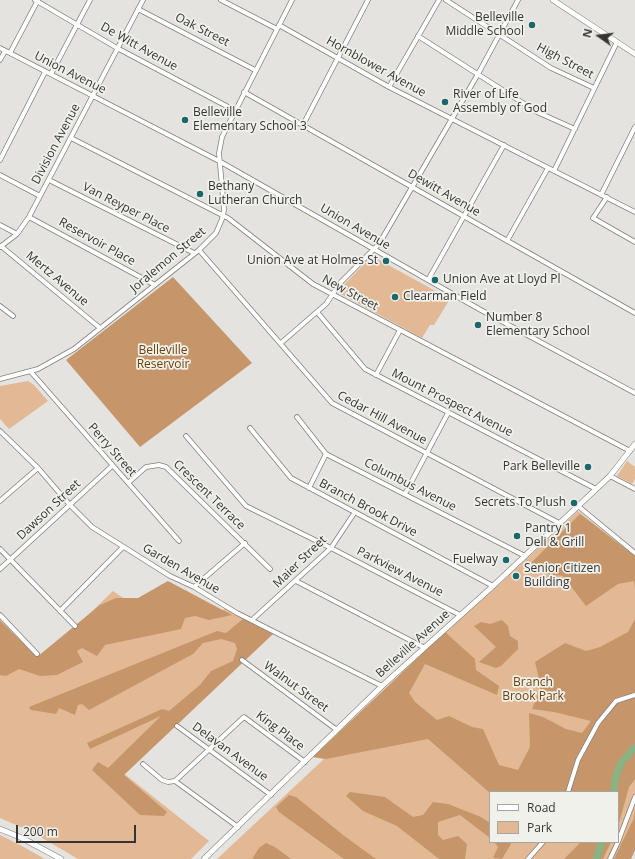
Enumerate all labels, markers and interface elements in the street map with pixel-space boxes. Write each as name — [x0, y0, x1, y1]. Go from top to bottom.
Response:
street label: Oak Street — [172, 10, 232, 50]
place label: Belleville Middle School — [445, 11, 524, 39]
north arrow — [579, 16, 619, 56]
street label: De Witt Avenue — [98, 20, 180, 74]
marker: Belleville Middle School — [527, 20, 537, 30]
text: N — [579, 27, 595, 39]
street label: Hornblower Avenue — [324, 34, 428, 100]
street label: High Street — [534, 40, 596, 82]
street label: Union Avenue — [32, 49, 108, 97]
place label: River of Life Assembly of God — [453, 88, 547, 116]
marker: River of Life Assembly of God — [440, 97, 450, 107]
street label: Division Avenue — [29, 101, 83, 187]
place label: Belleville Elementary School 3 — [193, 106, 307, 134]
marker: Belleville Elementary School 3 — [180, 115, 190, 125]
street label: Dewitt Avenue — [405, 166, 483, 220]
street label: Van Reyper Place — [80, 180, 172, 236]
place label: Bethany Lutheran Church — [208, 180, 302, 208]
marker: Bethany Lutheran Church — [195, 189, 205, 199]
street label: Union Avenue — [317, 201, 393, 253]
street label: Reservoir Place — [56, 215, 138, 269]
street label: Joralemon Street — [127, 224, 209, 296]
street label: Mertz Avenue — [23, 249, 91, 309]
place label: Union Ave at Holmes St — [247, 254, 378, 268]
marker: Union Ave at Holmes St — [381, 256, 391, 266]
street label: New Street — [319, 272, 381, 314]
place label: Union Ave at Lloyd Pl — [443, 273, 561, 287]
marker: Union Ave at Lloyd Pl — [430, 275, 440, 285]
place label: Clearman Field — [403, 290, 486, 304]
marker: Clearman Field — [390, 292, 400, 302]
place label: Number 8 Elementary School — [486, 311, 590, 339]
marker: Number 8 Elementary School — [473, 320, 483, 330]
park label: Belleville Reservoir — [137, 344, 189, 372]
street label: Mount Prospect Avenue — [389, 366, 515, 440]
street label: Cedar Hill Avenue — [335, 388, 429, 448]
street label: Perry Street — [85, 420, 139, 480]
street label: Columbus Avenue — [361, 456, 459, 514]
street label: Crescent Terrace — [170, 457, 248, 533]
place label: Park Belleville — [503, 460, 580, 474]
marker: Park Belleville — [583, 462, 593, 472]
street label: Branch Brook Drive — [317, 476, 419, 540]
street label: Dawson Street — [14, 477, 84, 543]
place label: Secrets To Plush — [475, 496, 566, 510]
marker: Secrets To Plush — [569, 498, 579, 508]
place label: Pantry 1 Deli & Grill — [525, 522, 584, 550]
marker: Pantry 1 Deli & Grill — [512, 531, 522, 541]
street label: Maier Street — [270, 533, 330, 591]
street label: Garden Avenue — [140, 541, 222, 597]
street label: Parkview Avenue — [354, 544, 446, 600]
place label: Fuelway — [453, 553, 498, 567]
marker: Fuelway — [501, 555, 511, 565]
place label: Senior Citizen Building — [524, 562, 601, 590]
marker: Senior Citizen Building — [511, 571, 521, 581]
street label: Belleville Avenue — [373, 607, 453, 681]
street label: Walnut Street — [261, 659, 331, 715]
park label: Branch Brook Park — [502, 676, 564, 704]
street label: King Place — [253, 708, 307, 754]
street label: Delavan Avenue — [189, 720, 271, 784]
legend — [489, 791, 619, 843]
text: Road — [527, 799, 556, 816]
scale bar — [18, 817, 138, 843]
text: Park — [527, 819, 552, 836]
text: 200 m — [23, 823, 58, 840]

